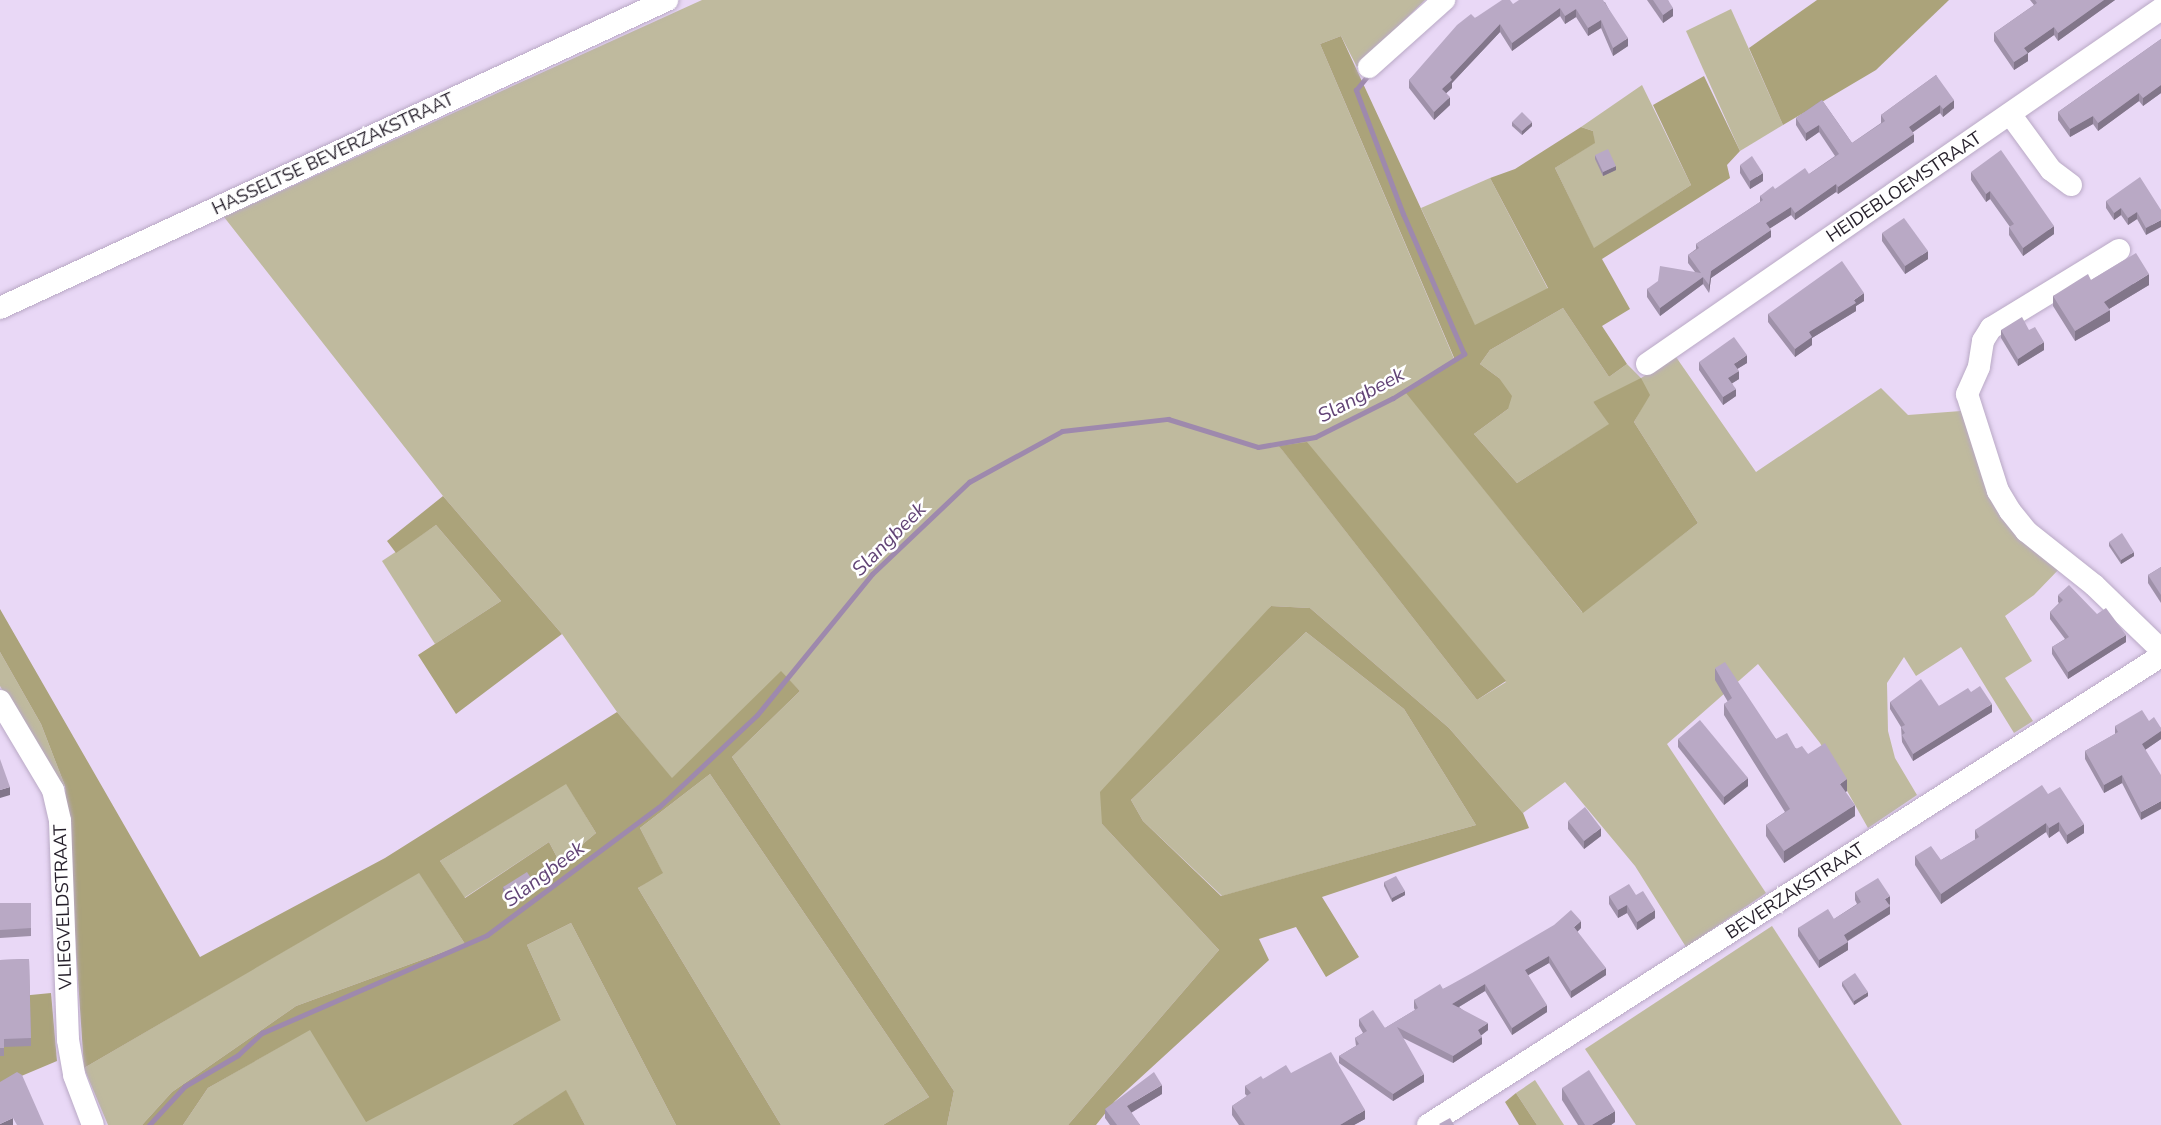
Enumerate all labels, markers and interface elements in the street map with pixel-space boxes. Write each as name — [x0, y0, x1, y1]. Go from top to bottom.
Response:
street label: HASSELTSE BEVERZAKSTRAAT — [209, 88, 457, 220]
street label: HEIDEBLOEMSTRAAT — [1822, 127, 1986, 247]
water label: Slangbeek — [1313, 362, 1409, 428]
water label: Slangbeek — [847, 497, 931, 581]
street label: VLIEGVELDSTRAAT — [49, 824, 77, 990]
water label: Slangbeek — [499, 836, 589, 912]
street label: BEVERZAKSTRAAT — [1722, 838, 1868, 944]

